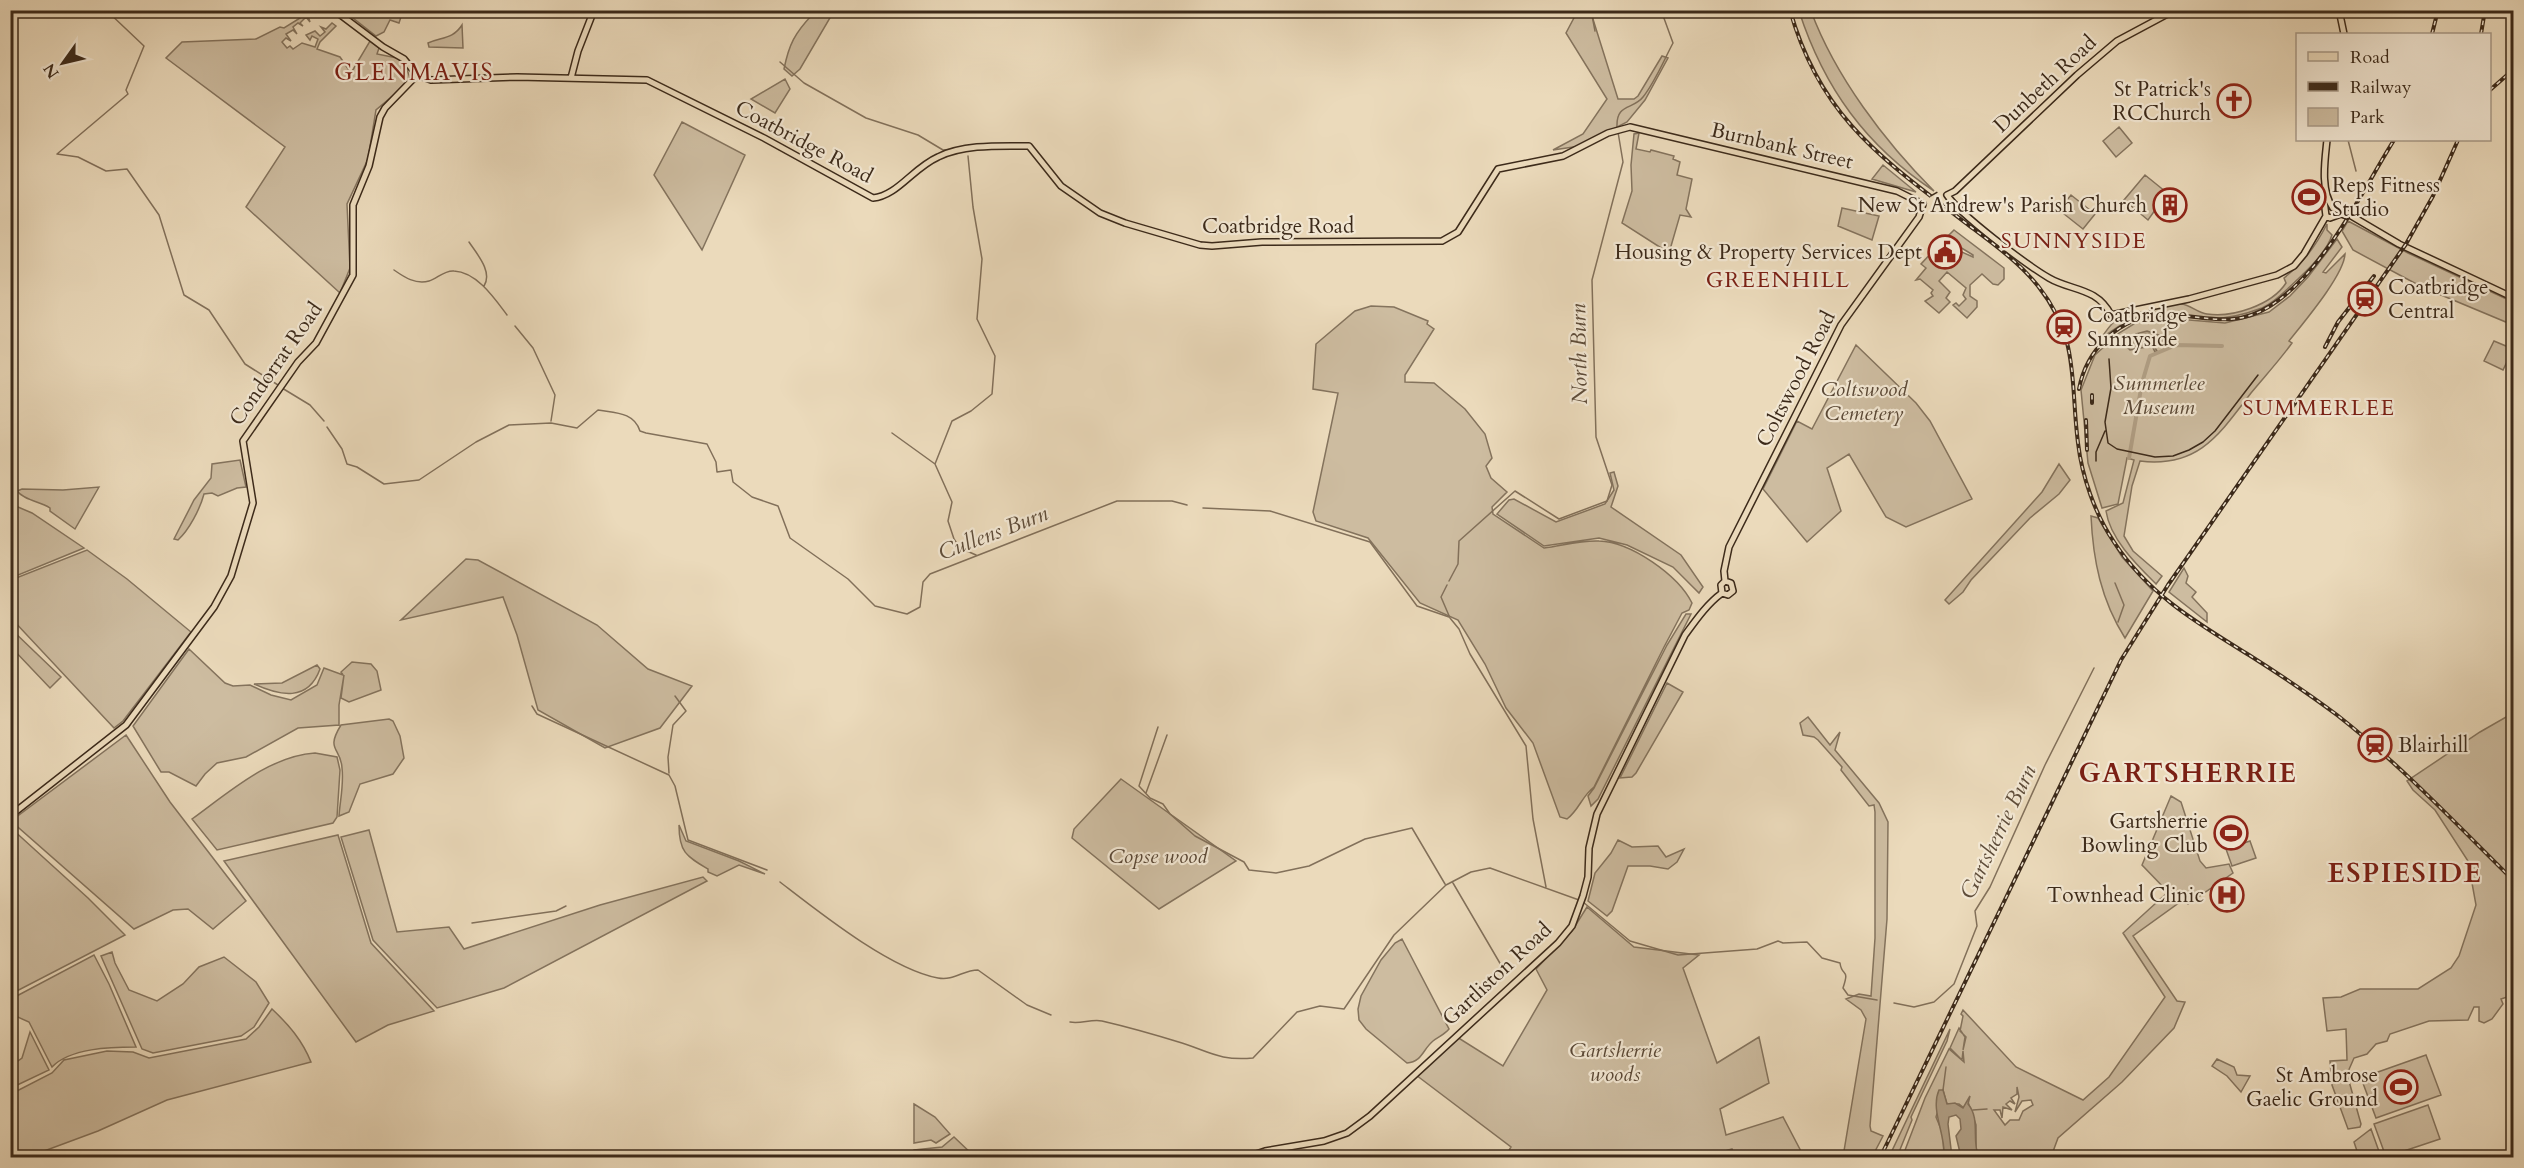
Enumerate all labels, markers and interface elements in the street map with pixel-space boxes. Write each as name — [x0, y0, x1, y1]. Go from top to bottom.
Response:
street label: Dunbeth Road — [1987, 29, 2103, 139]
north arrow — [33, 33, 93, 93]
legend — [2296, 33, 2491, 141]
text: Road — [2350, 45, 2390, 70]
district label: GLENMAVIS — [334, 56, 494, 89]
text: N — [38, 59, 64, 83]
place label: St Patrick's RCChurch — [2113, 75, 2211, 128]
text: Railway — [2350, 75, 2412, 100]
church icon: St Patrick's RCChurch — [2216, 83, 2252, 119]
street label: Coatbridge Road — [730, 93, 878, 191]
text: Park — [2350, 105, 2385, 130]
street label: Burnbank Street — [1708, 116, 1856, 177]
place label: Reps Fitness Studio — [2332, 171, 2440, 224]
sports icon: Reps Fitness Studio — [2291, 179, 2327, 215]
building icon: New St Andrew's Parish Church — [2152, 187, 2188, 223]
place label: New St Andrew's Parish Church — [1858, 191, 2147, 220]
street label: Coatbridge Road — [1202, 212, 1354, 241]
district label: SUNNYSIDE — [2001, 226, 2147, 256]
public building icon: Housing & Property Services Dept — [1927, 234, 1963, 270]
place label: Housing & Property Services Dept — [1614, 238, 1922, 267]
district label: GREENHILL — [1706, 265, 1850, 295]
place label: Coatbridge Central — [2388, 273, 2488, 326]
station icon: Coatbridge Central — [2347, 281, 2383, 317]
street label: Condorrat Road — [223, 296, 329, 432]
place label: Coatbridge Sunnyside — [2087, 301, 2187, 354]
water label: North Burn — [1563, 303, 1595, 405]
street label: Coltswood Road — [1749, 306, 1843, 452]
station icon: Coatbridge Sunnyside — [2046, 309, 2082, 345]
park label: Summerlee Museum — [2113, 369, 2205, 422]
park label: Coltswood Cemetery — [1821, 375, 1908, 428]
district label: SUMMERLEE — [2242, 393, 2396, 423]
water label: Cullens Burn — [934, 498, 1052, 568]
station icon: Blairhill — [2357, 727, 2393, 763]
place label: Blairhill — [2398, 731, 2468, 760]
district label: GARTSHERRIE — [2078, 755, 2298, 792]
water label: Gartsherrie Burn — [1953, 760, 2043, 904]
place label: Gartsherrie Bowling Club — [2081, 807, 2208, 860]
sports icon: Gartsherrie Bowling Club — [2213, 815, 2249, 851]
park label: Copse wood — [1109, 842, 1208, 871]
district label: ESPIESIDE — [2327, 855, 2483, 892]
hospital icon: Townhead Clinic — [2209, 877, 2245, 913]
place label: Townhead Clinic — [2047, 881, 2204, 910]
street label: Gartliston Road — [1436, 916, 1558, 1032]
park label: Gartsherrie woods — [1569, 1036, 1662, 1089]
place label: St Ambrose Gaelic Ground — [2246, 1061, 2378, 1114]
sports icon: St Ambrose Gaelic Ground — [2383, 1069, 2419, 1105]

